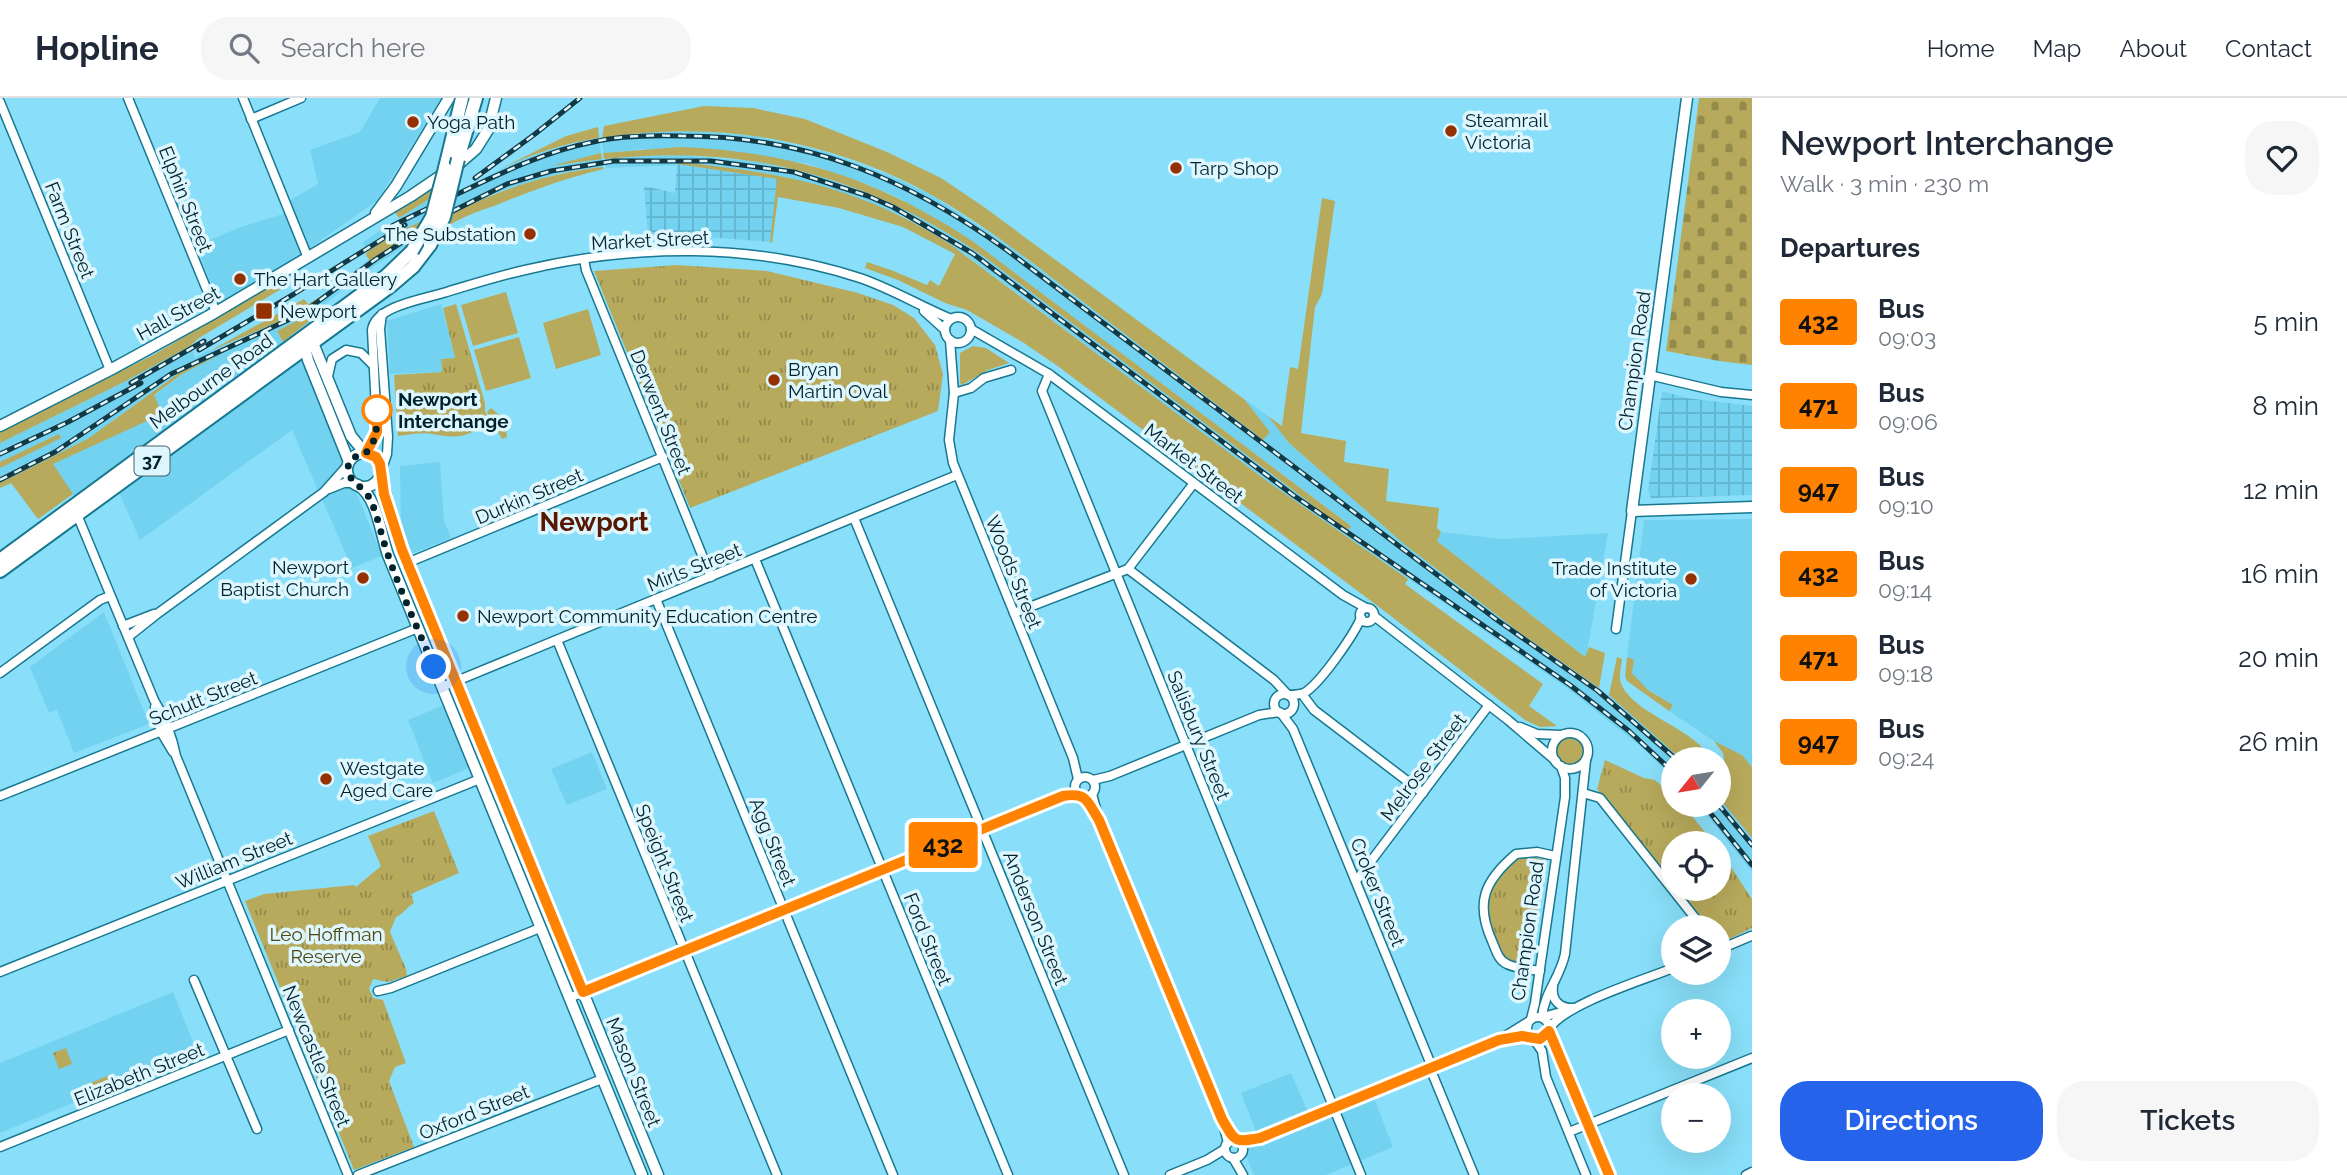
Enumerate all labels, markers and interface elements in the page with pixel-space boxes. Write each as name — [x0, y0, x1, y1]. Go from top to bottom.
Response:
search box — [201, 17, 691, 80]
text: Hopline — [35, 29, 159, 68]
icon: search — [225, 29, 263, 67]
text: Search here — [281, 33, 425, 63]
text: Home — [1927, 34, 1995, 63]
text: Map — [2033, 34, 2081, 63]
text: About — [2119, 34, 2187, 63]
text: Contact — [2225, 34, 2312, 63]
place label: Steamrail Victoria — [1465, 109, 1549, 153]
place label: Yoga Path — [427, 111, 515, 133]
marker: Yoga Path — [405, 114, 421, 130]
button: heart — [2245, 121, 2319, 195]
marker: Steamrail Victoria — [1443, 123, 1459, 139]
text: Newport Interchange — [1780, 124, 2114, 163]
street label: Elphin Street — [155, 143, 217, 256]
place label: Tarp Shop — [1190, 157, 1279, 179]
marker: Tarp Shop — [1168, 160, 1184, 176]
text: Walk · 3 min · 230 m — [1780, 170, 1989, 197]
street label: Farm Street — [41, 179, 100, 282]
place label: The Substation — [384, 223, 516, 245]
marker: The Substation — [522, 226, 538, 242]
street label: Market Street — [590, 226, 710, 254]
text: Departures — [1780, 233, 1920, 263]
place label: The Hart Gallery — [254, 268, 397, 290]
marker: The Hart Gallery — [232, 271, 248, 287]
street label: Hall Street — [133, 281, 224, 345]
street label: Champion Road — [1613, 290, 1655, 432]
text: Bus — [1878, 294, 1925, 324]
place label: Newport — [280, 300, 358, 322]
marker: Newport — [254, 301, 274, 321]
text: 432 — [1798, 307, 1839, 336]
text: 5 min — [2253, 307, 2319, 337]
text: 09:03 — [1878, 324, 1936, 351]
street label: Melbourne Road — [145, 329, 277, 433]
street label: Derwent Street — [626, 346, 696, 478]
place label: Bryan Martin Oval — [788, 358, 889, 402]
marker: Bryan Martin Oval — [766, 372, 782, 388]
text: Bus — [1878, 378, 1925, 408]
place label: Newport Interchange — [398, 388, 509, 432]
text: 471 — [1799, 391, 1838, 420]
text: 8 min — [2252, 391, 2319, 421]
marker: Newport Interchange — [362, 395, 392, 425]
text: 09:06 — [1878, 408, 1938, 435]
street label: Market Street — [1140, 419, 1248, 508]
road number: 37 — [134, 446, 170, 475]
text: Bus — [1878, 462, 1925, 492]
street label: Durkin Street — [472, 463, 587, 528]
text: 947 — [1798, 475, 1839, 504]
text: 12 min — [2243, 475, 2319, 505]
text: 09:10 — [1878, 492, 1934, 519]
district label: Newport — [540, 507, 648, 537]
street label: Woods Street — [981, 512, 1047, 632]
street label: Mirls Street — [644, 538, 745, 596]
text: Bus — [1878, 546, 1925, 576]
place label: Newport Baptist Church — [220, 556, 350, 600]
place label: Trade Institute of Victoria — [1552, 557, 1677, 601]
text: 432 — [1798, 559, 1839, 588]
text: 16 min — [2241, 559, 2319, 589]
marker: Newport Baptist Church — [355, 570, 371, 586]
marker: Trade Institute of Victoria — [1683, 571, 1699, 587]
text: 09:14 — [1878, 576, 1932, 603]
place label: Newport Community Education Centre — [477, 605, 817, 627]
marker: Newport Community Education Centre — [455, 608, 471, 624]
text: Bus — [1878, 630, 1925, 660]
text: 471 — [1799, 643, 1838, 672]
text: 20 min — [2238, 643, 2319, 673]
your location — [416, 649, 451, 684]
text: 09:18 — [1878, 660, 1933, 687]
street label: Schutt Street — [146, 666, 261, 730]
street label: Salisbury Street — [1163, 667, 1235, 803]
street label: Melrose Street — [1376, 709, 1471, 825]
text: Bus — [1878, 714, 1925, 744]
text: 947 — [1798, 727, 1839, 756]
text: 26 min — [2238, 727, 2319, 757]
text: 09:24 — [1878, 744, 1934, 771]
north arrow — [1661, 747, 1731, 817]
map controls — [1661, 747, 1731, 1153]
place label: Westgate Aged Care — [340, 757, 433, 801]
marker: Westgate Aged Care — [318, 771, 334, 787]
street label: Agg Street — [745, 794, 801, 890]
street label: Speight Street — [631, 801, 699, 926]
line badge: 432 — [903, 822, 983, 868]
street label: William Street — [172, 826, 296, 893]
text: 432 — [923, 830, 963, 859]
button: locate — [1661, 831, 1731, 901]
street label: Croker Street — [1346, 834, 1410, 950]
street label: Anderson Street — [999, 848, 1073, 989]
street label: Champion Road — [1506, 860, 1548, 1002]
street label: Ford Street — [900, 890, 957, 989]
button: layers — [1661, 915, 1731, 985]
park label: Leo Hoffman Reserve — [269, 923, 383, 967]
street label: Newcastle Street — [279, 982, 356, 1131]
button: + — [1661, 999, 1731, 1069]
street label: Mason Street — [602, 1014, 666, 1130]
street label: Elizabeth Street — [71, 1038, 208, 1110]
street label: Oxford Street — [416, 1080, 533, 1144]
button: Directions — [1780, 1081, 2043, 1161]
button: Tickets — [2057, 1081, 2319, 1161]
button: − — [1661, 1083, 1731, 1153]

